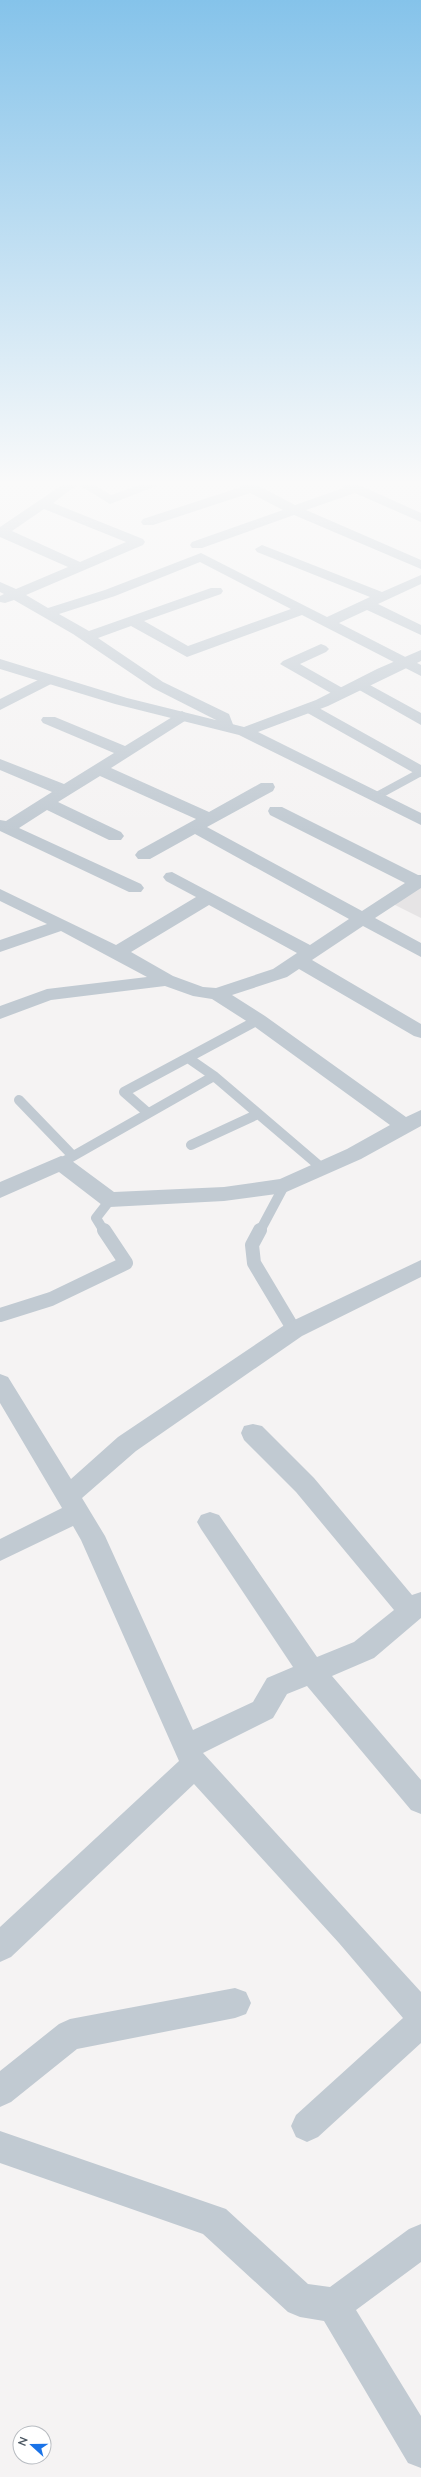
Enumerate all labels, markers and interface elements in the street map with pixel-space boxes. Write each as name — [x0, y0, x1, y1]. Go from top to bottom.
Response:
north arrow — [12, 2425, 52, 2465]
text: N — [15, 2435, 30, 2448]

